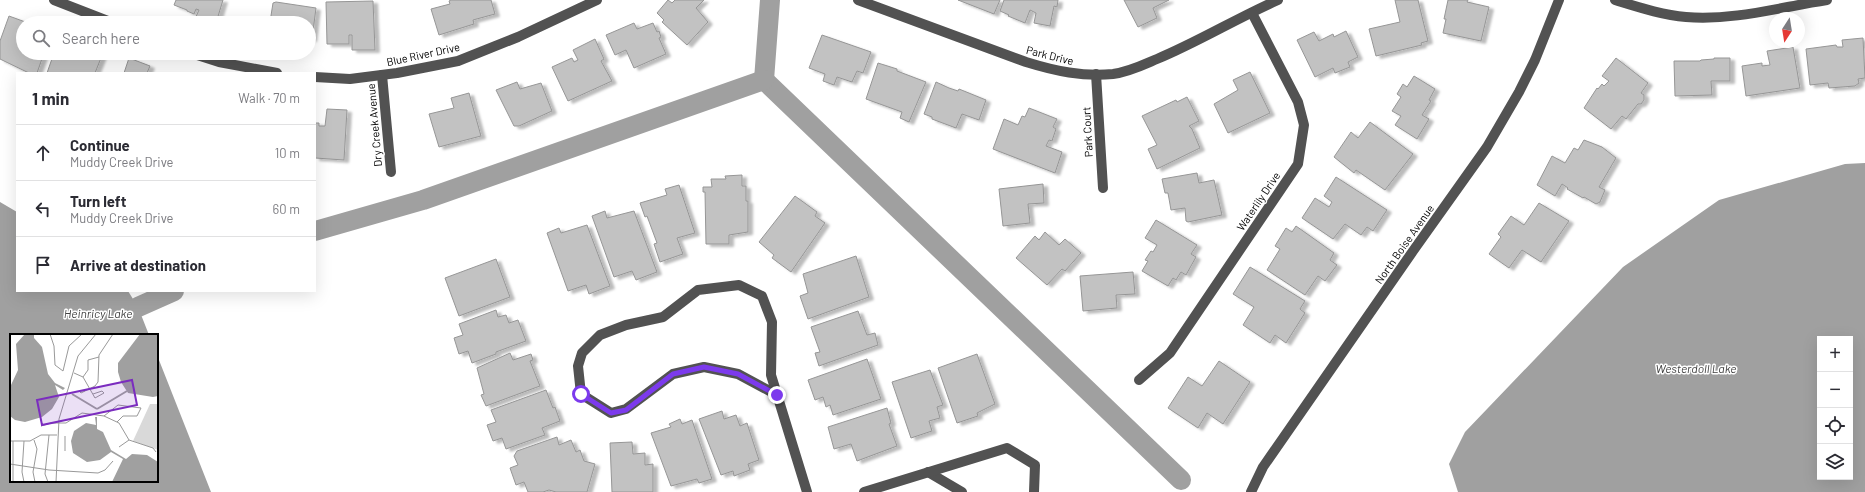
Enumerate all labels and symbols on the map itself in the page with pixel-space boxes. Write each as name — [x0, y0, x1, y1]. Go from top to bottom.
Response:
north arrow — [1769, 12, 1805, 48]
street label: Blue River Drive — [385, 40, 461, 68]
street label: Park Drive — [1025, 43, 1075, 67]
street label: Dry Creek Avenue — [364, 83, 384, 167]
street label: Park Court — [1079, 106, 1095, 158]
street label: Waterlily Drive — [1234, 169, 1282, 233]
street label: North Boise Avenue — [1372, 202, 1436, 286]
water label: Heinricy Lake — [64, 306, 132, 320]
inset map — [10, 334, 158, 482]
water label: Westerdoll Lake — [1656, 361, 1736, 375]
route start — [572, 385, 590, 403]
route end — [768, 386, 786, 404]

